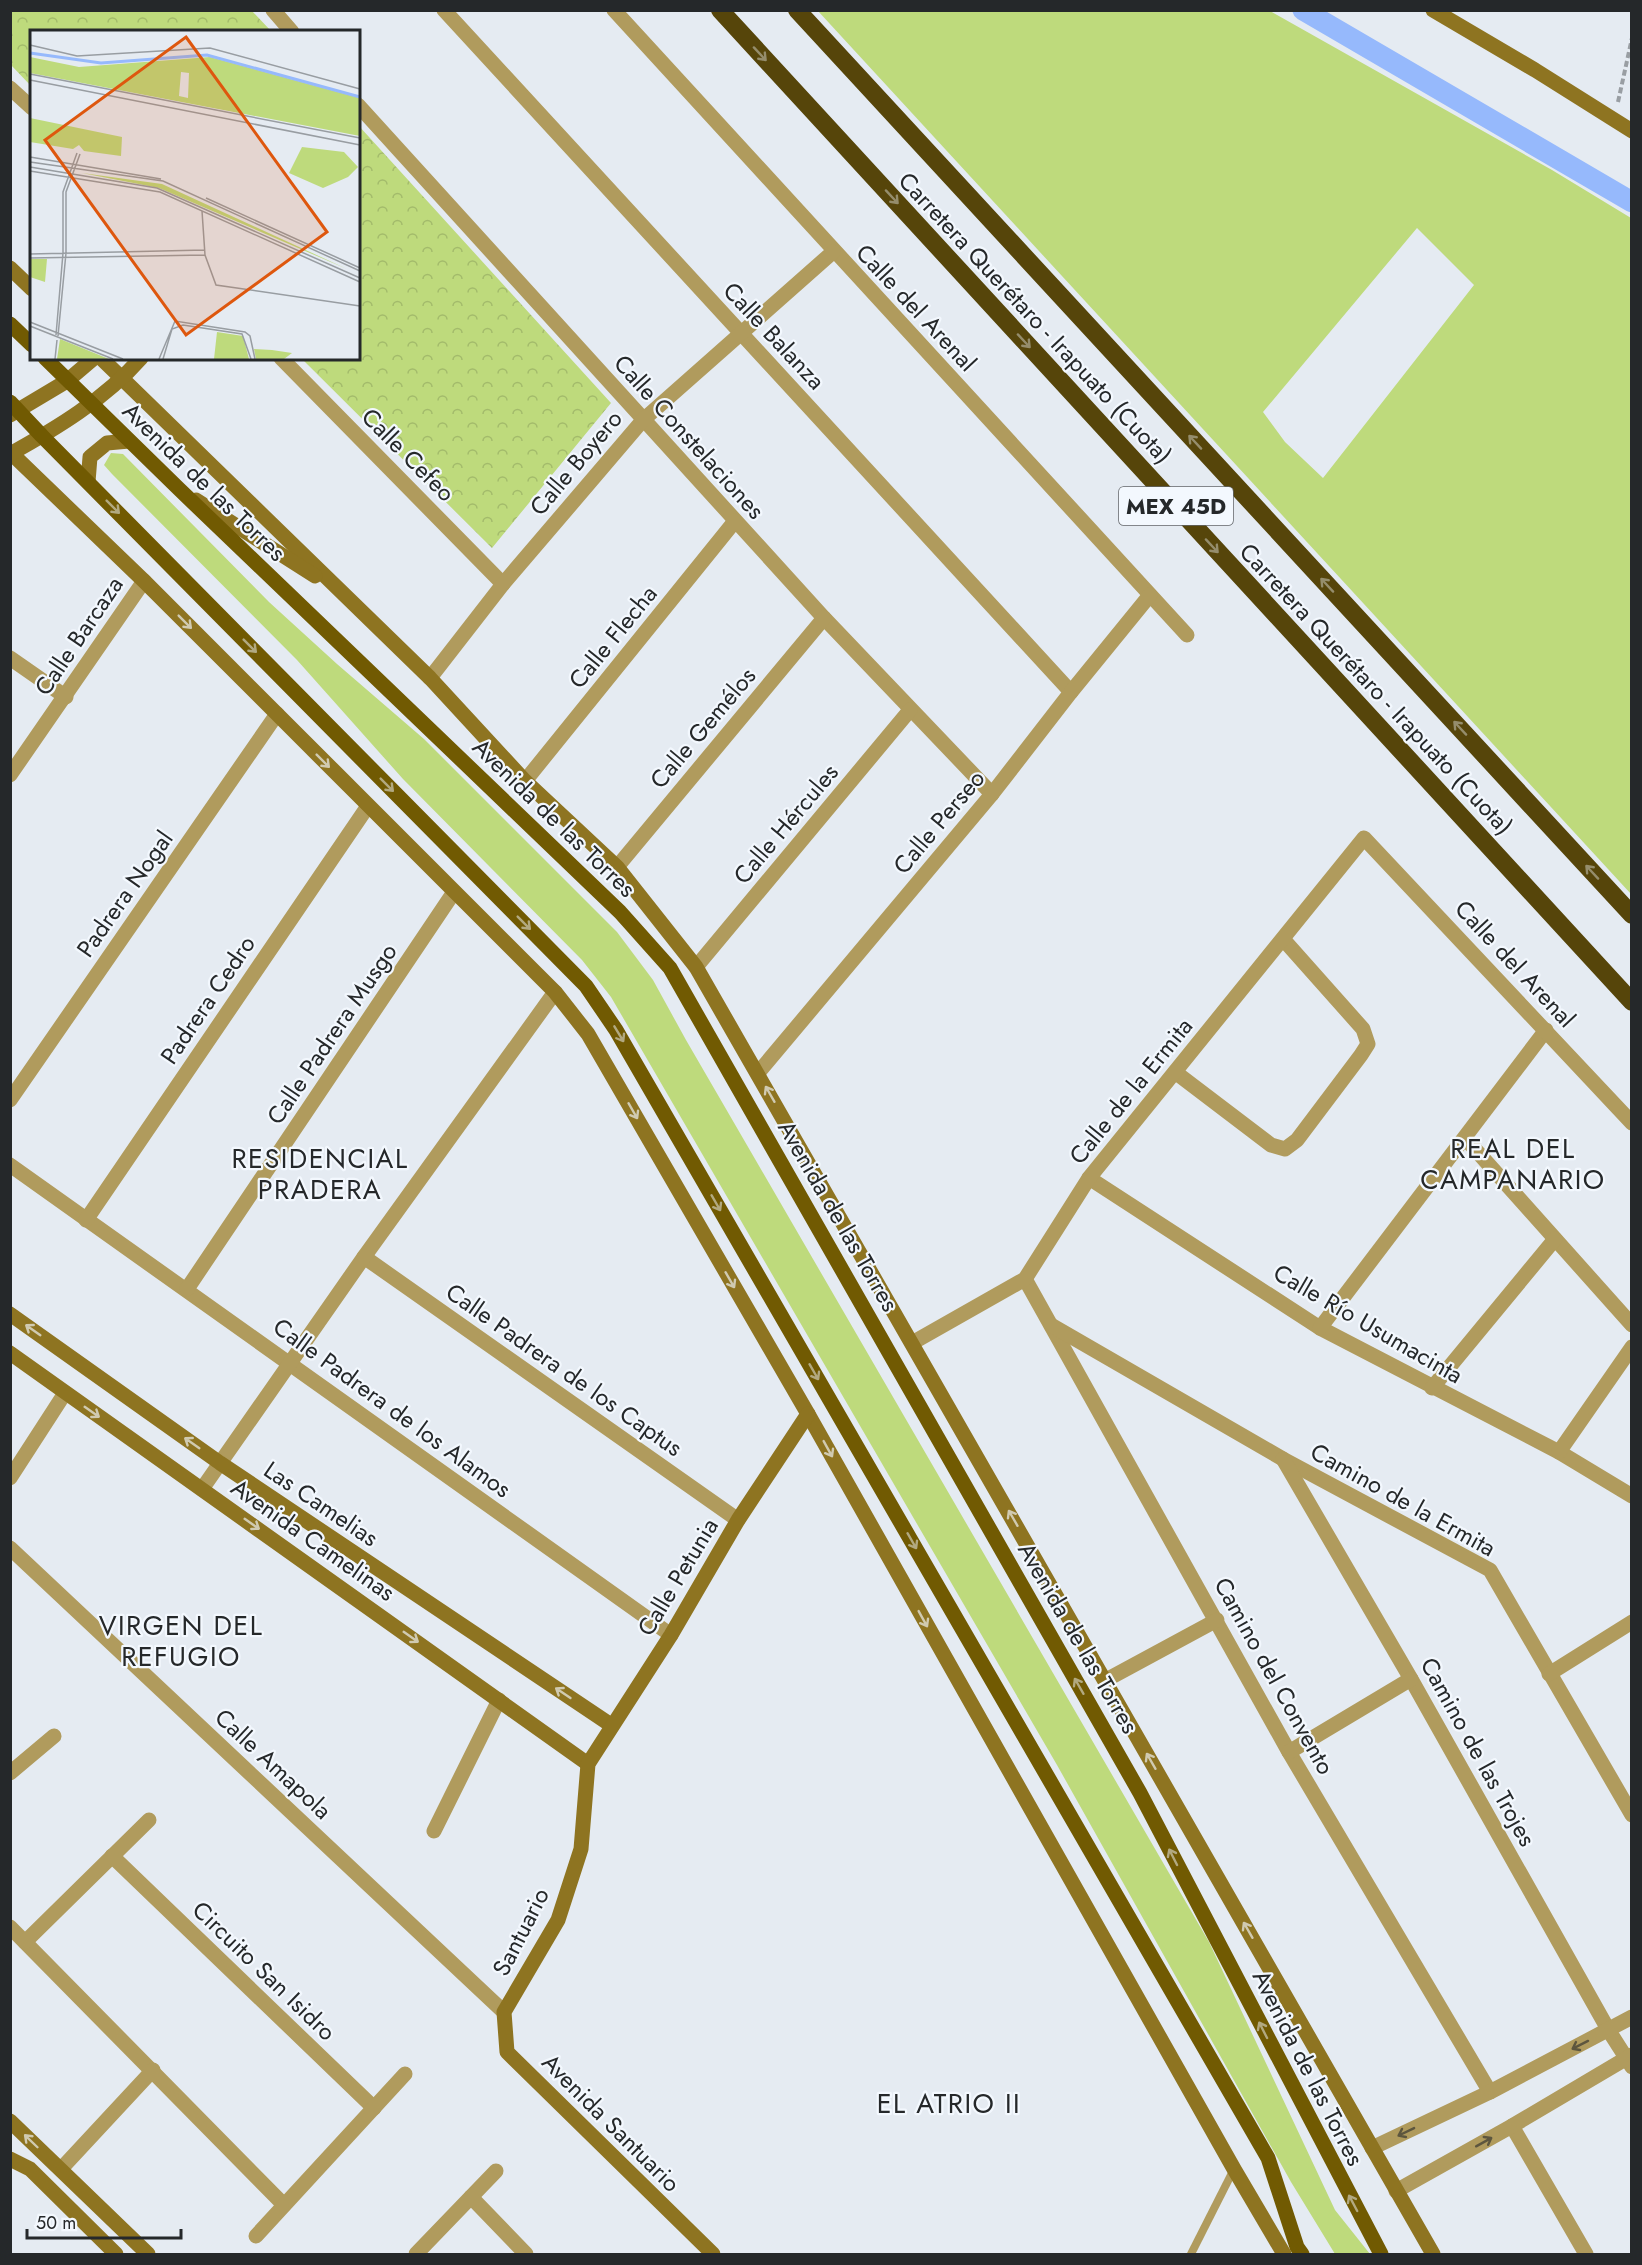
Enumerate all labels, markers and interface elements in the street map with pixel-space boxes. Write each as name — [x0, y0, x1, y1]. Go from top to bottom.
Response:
inset map — [30, 30, 360, 360]
one-way arrow — [753, 46, 767, 61]
street label: Carretera Querétaro - Irapuato (Cuota) — [890, 164, 1180, 471]
one-way arrow — [885, 189, 899, 204]
street label: Calle del Arenal — [848, 236, 985, 379]
street label: Calle Balanza — [715, 274, 833, 397]
one-way arrow — [1017, 333, 1031, 348]
street label: Calle Constelaciones — [606, 347, 773, 527]
street label: Avenida de las Torres — [115, 394, 294, 569]
street label: Calle Cefeo — [354, 400, 463, 509]
street label: Calle Boyero — [521, 402, 630, 523]
one-way arrow — [1188, 435, 1202, 450]
road number: MEX 45D — [1119, 487, 1233, 525]
one-way arrow — [105, 500, 120, 515]
street label: Carretera Querétaro - Irapuato (Cuota) — [1231, 535, 1521, 842]
one-way arrow — [1205, 538, 1219, 553]
street label: Calle Barcaza — [26, 569, 131, 702]
street label: Calle Flecha — [560, 577, 665, 696]
one-way arrow — [1320, 578, 1334, 593]
one-way arrow — [178, 615, 193, 630]
one-way arrow — [243, 639, 257, 654]
street label: Calle Gemélos — [641, 659, 764, 796]
one-way arrow — [1452, 721, 1467, 736]
street label: Avenida de las Torres — [465, 730, 644, 905]
one-way arrow — [316, 753, 330, 768]
street label: Calle Hércules — [725, 756, 846, 891]
street label: Calle Perseo — [884, 762, 993, 881]
one-way arrow — [380, 777, 394, 792]
street label: Padrera Nogal — [68, 823, 181, 964]
one-way arrow — [1585, 865, 1599, 880]
street label: Calle del Arenal — [1447, 892, 1584, 1035]
one-way arrow — [517, 916, 532, 931]
street label: Padrera Cedro — [152, 928, 264, 1071]
street label: Calle Padrera Musgo — [258, 936, 405, 1131]
street label: Calle de la Ermita — [1060, 1010, 1201, 1172]
one-way arrow — [613, 1025, 625, 1042]
one-way arrow — [764, 1086, 776, 1103]
one-way arrow — [628, 1102, 639, 1120]
street label: Avenida de las Torres — [769, 1114, 907, 1318]
district label: REAL DEL CAMPANARIO — [1420, 1129, 1606, 1199]
district label: RESIDENCIAL PRADERA — [231, 1139, 409, 1209]
one-way arrow — [711, 1194, 723, 1211]
street label: Calle Río Usumacinta — [1267, 1255, 1470, 1392]
one-way arrow — [725, 1271, 737, 1288]
street label: Calle Padrera de los Captus — [439, 1274, 690, 1465]
street label: Calle Padrera de los Alamos — [266, 1309, 519, 1506]
one-way arrow — [26, 1324, 42, 1336]
one-way arrow — [808, 1363, 820, 1380]
one-way arrow — [84, 1406, 100, 1418]
street label: Camino de la Ermita — [1304, 1434, 1502, 1565]
one-way arrow — [184, 1437, 200, 1449]
one-way arrow — [822, 1441, 834, 1458]
street label: Las Camelias — [257, 1452, 385, 1555]
street label: Avenida Camelinas — [224, 1470, 402, 1609]
one-way arrow — [1006, 1510, 1018, 1527]
street label: Calle Petunia — [629, 1511, 727, 1642]
one-way arrow — [243, 1518, 259, 1530]
one-way arrow — [906, 1532, 918, 1549]
street label: Avenida de las Torres — [1009, 1536, 1147, 1740]
street label: Camino del Convento — [1206, 1571, 1343, 1781]
district label: VIRGEN DEL REFUGIO — [99, 1606, 263, 1676]
one-way arrow — [918, 1610, 930, 1627]
one-way arrow — [402, 1631, 418, 1643]
street label: Camino de las Trojes — [1412, 1651, 1545, 1853]
one-way arrow — [1073, 1678, 1085, 1695]
one-way arrow — [555, 1687, 571, 1699]
street label: Calle Amapola — [207, 1700, 340, 1827]
one-way arrow — [1145, 1752, 1156, 1770]
one-way arrow — [1167, 1849, 1179, 1866]
street label: Santuario — [483, 1882, 558, 1982]
street label: Circuito San Isidro — [185, 1893, 344, 2048]
one-way arrow — [1242, 1922, 1254, 1939]
street label: Avenida de las Torres — [1244, 1964, 1373, 2172]
one-way arrow — [1257, 2022, 1268, 2040]
one-way arrow — [1572, 2040, 1590, 2052]
street label: Avenida Santuario — [534, 2045, 689, 2200]
district label: EL ATRIO II — [877, 2084, 1021, 2123]
one-way arrow — [1397, 2127, 1415, 2139]
one-way arrow — [23, 2133, 38, 2148]
one-way arrow — [1475, 2136, 1492, 2148]
one-way arrow — [1347, 2195, 1358, 2213]
scale bar — [27, 2202, 182, 2240]
text: 50 m — [36, 2210, 76, 2236]

